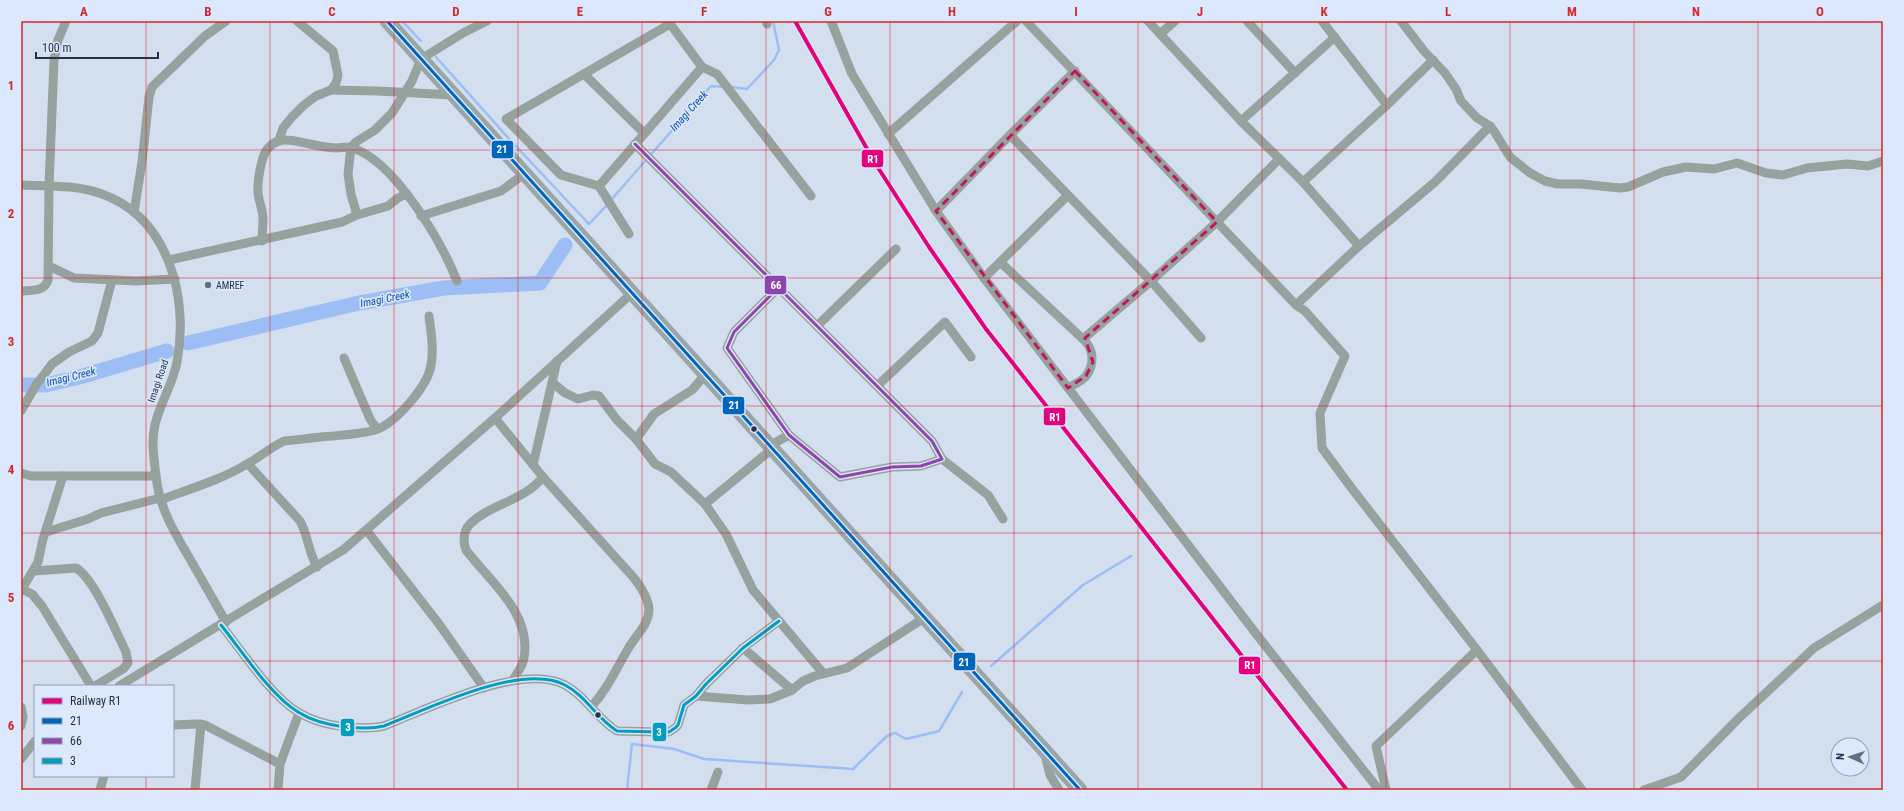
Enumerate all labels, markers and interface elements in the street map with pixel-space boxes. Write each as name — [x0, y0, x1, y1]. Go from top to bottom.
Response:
text: A — [80, 4, 88, 19]
text: B — [204, 4, 212, 19]
text: C — [328, 4, 336, 19]
text: D — [452, 4, 460, 19]
text: E — [577, 4, 584, 19]
text: F — [701, 4, 707, 19]
text: G — [824, 4, 832, 19]
text: H — [948, 4, 956, 19]
text: I — [1074, 4, 1078, 19]
text: J — [1197, 4, 1203, 19]
text: K — [1320, 4, 1328, 19]
text: L — [1445, 4, 1451, 19]
text: M — [1567, 4, 1577, 19]
text: N — [1692, 4, 1700, 19]
text: O — [1816, 4, 1824, 19]
scale bar — [36, 34, 158, 60]
text: 100 m — [42, 41, 72, 55]
text: 1 — [8, 78, 14, 93]
water label: Imagi Creek — [667, 88, 711, 134]
line badge: 21 — [491, 140, 514, 159]
text: 21 — [496, 143, 508, 156]
line badge: R1 — [861, 149, 884, 168]
text: R1 — [867, 153, 879, 166]
text: 2 — [8, 206, 15, 221]
line badge: 66 — [764, 275, 787, 295]
text: 66 — [770, 279, 782, 292]
marker: AMREF — [203, 280, 213, 290]
place label: AMREF — [216, 280, 245, 291]
water label: Imagi Creek — [359, 288, 411, 310]
text: 3 — [8, 334, 14, 349]
street label: Imagi Road — [146, 358, 170, 404]
water label: Imagi Creek — [45, 365, 97, 389]
line badge: 21 — [722, 396, 745, 415]
text: 21 — [728, 399, 740, 412]
line badge: R1 — [1043, 407, 1066, 426]
text: R1 — [1049, 411, 1061, 424]
unlabelled marker — [749, 424, 759, 434]
text: 4 — [8, 462, 15, 477]
text: 5 — [8, 590, 15, 605]
line badge: 21 — [953, 652, 976, 671]
text: 21 — [958, 656, 970, 669]
line badge: R1 — [1238, 656, 1261, 675]
text: R1 — [1244, 659, 1256, 672]
legend — [34, 685, 174, 777]
text: Railway R1 — [70, 694, 121, 708]
unlabelled marker — [593, 710, 603, 720]
text: 21 — [70, 714, 82, 728]
text: 6 — [8, 718, 15, 733]
line badge: 3 — [340, 718, 355, 737]
text: 3 — [345, 721, 351, 734]
line badge: 3 — [652, 722, 667, 742]
text: 3 — [656, 726, 662, 739]
text: 66 — [70, 734, 82, 748]
north arrow — [1830, 737, 1870, 777]
text: N — [1834, 753, 1847, 760]
text: 3 — [70, 754, 76, 768]

